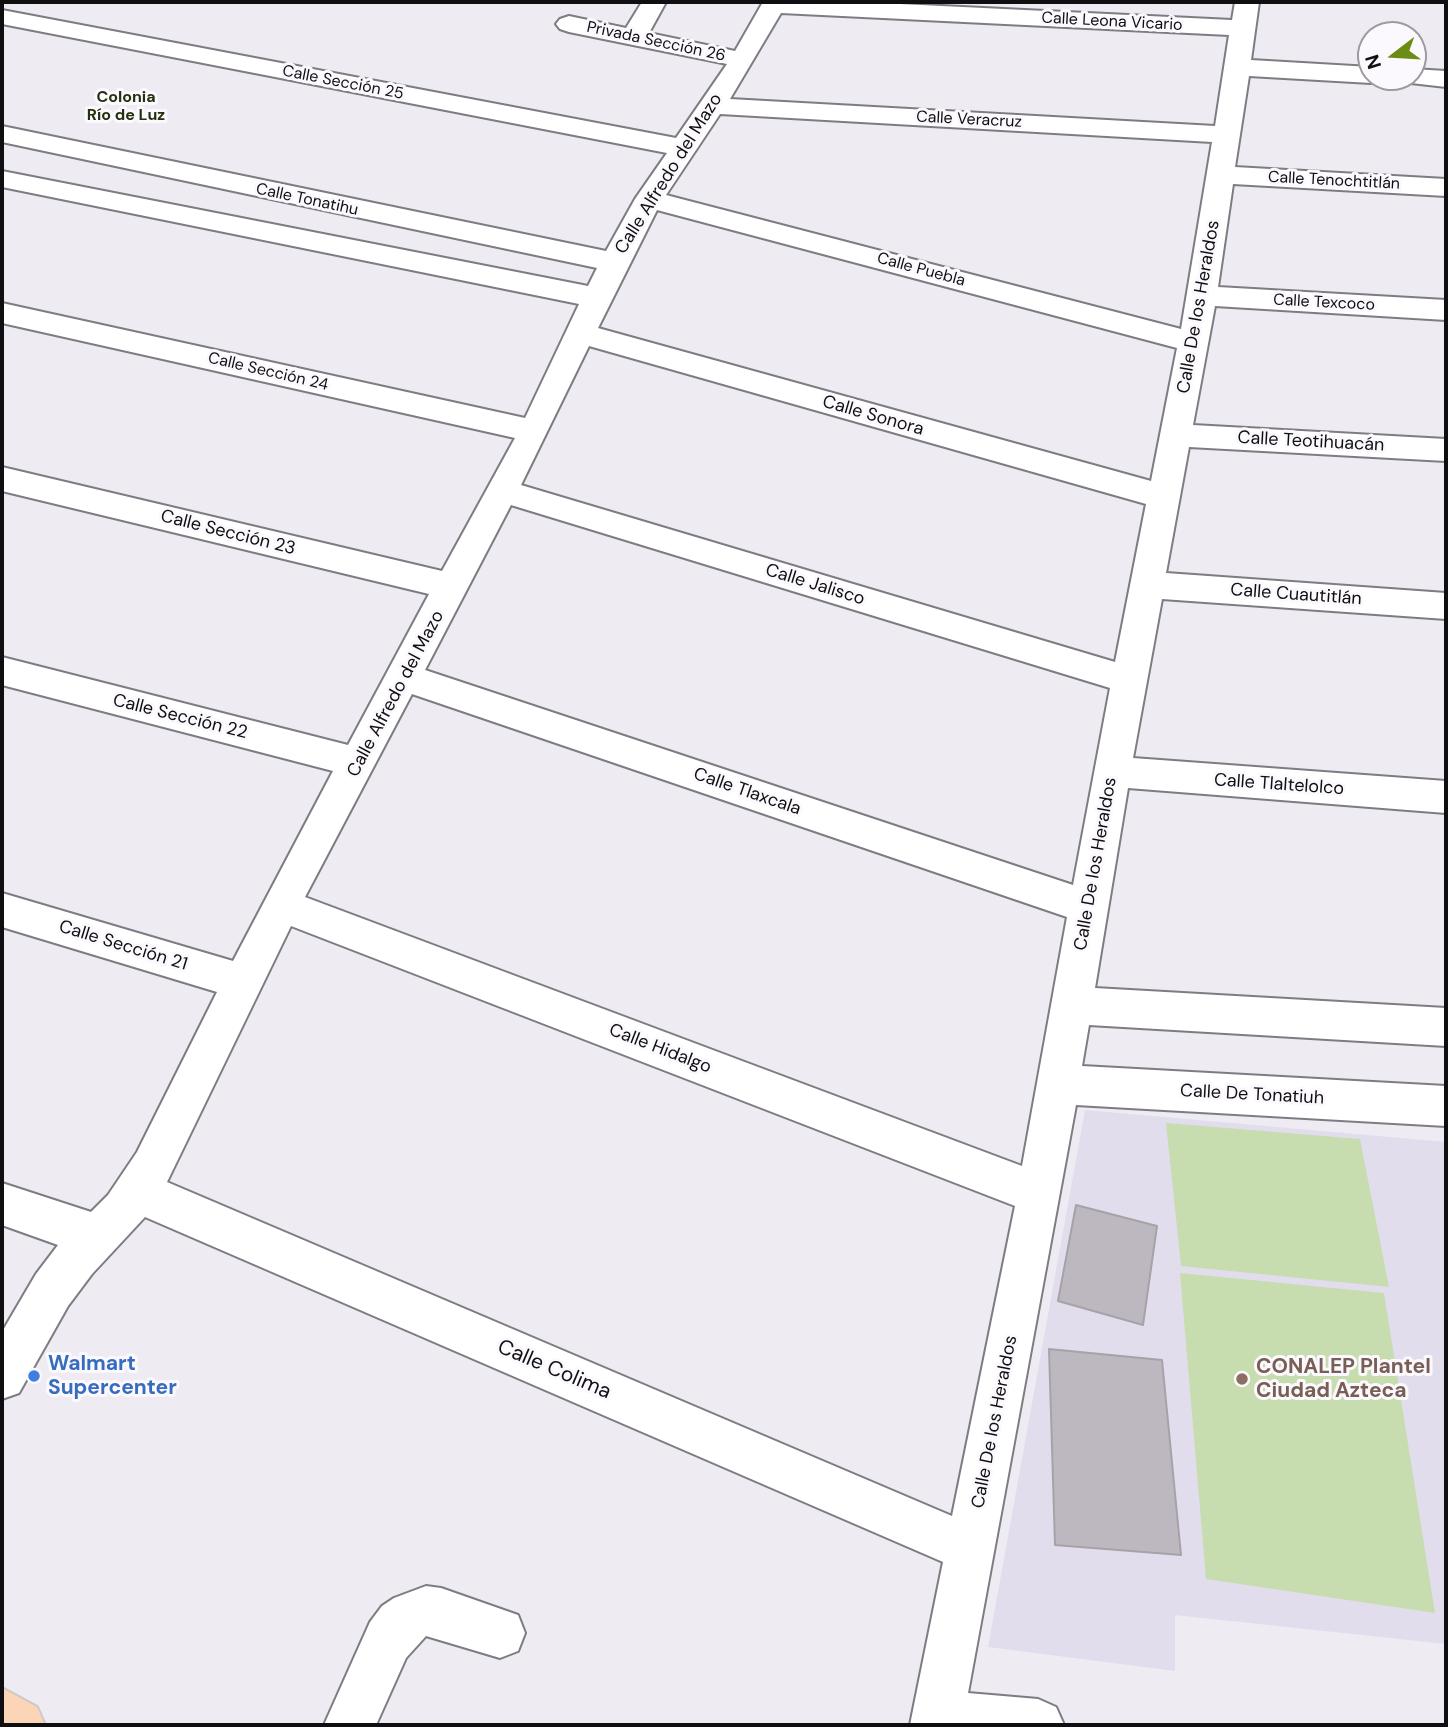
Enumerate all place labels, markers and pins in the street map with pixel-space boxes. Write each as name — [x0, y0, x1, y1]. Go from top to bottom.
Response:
place label: Walmart Supercenter — [48, 1351, 177, 1401]
place label: CONALEP Plantel Ciudad Azteca — [1256, 1354, 1431, 1404]
marker: Walmart Supercenter — [26, 1368, 42, 1384]
marker: CONALEP Plantel Ciudad Azteca — [1234, 1371, 1250, 1387]

